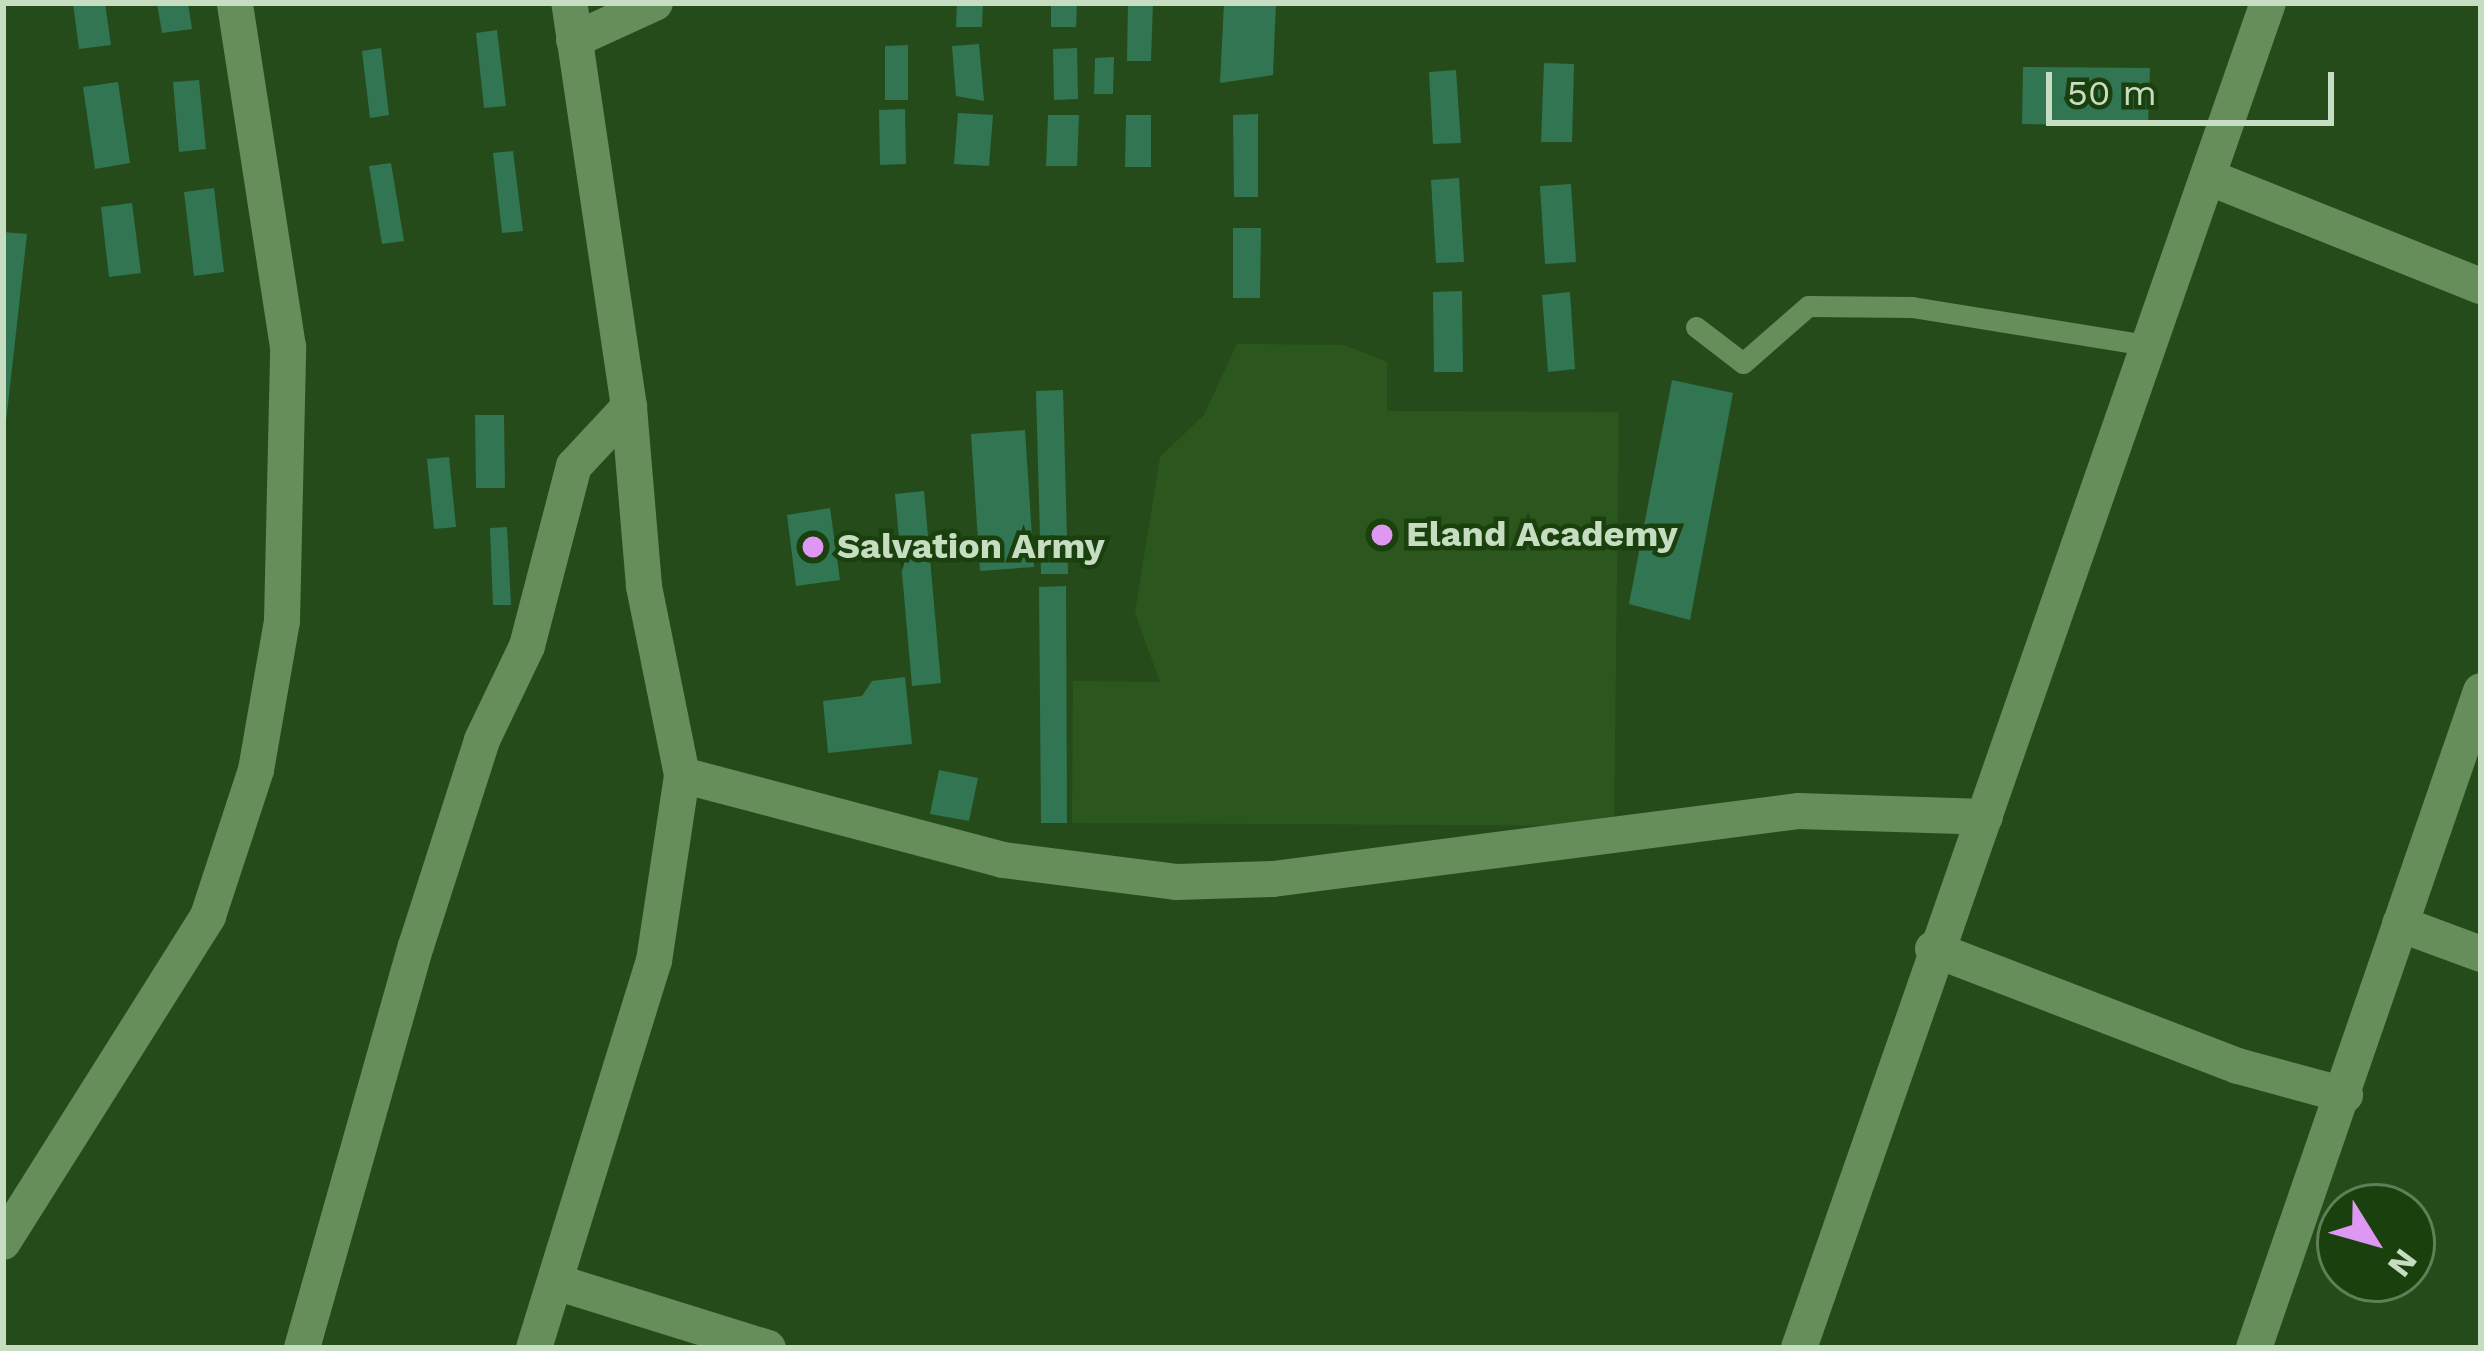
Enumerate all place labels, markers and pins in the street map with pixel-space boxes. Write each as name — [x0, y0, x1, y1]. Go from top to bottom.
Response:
place label: Eland Academy — [1406, 513, 1679, 557]
marker: Eland Academy — [1369, 522, 1395, 548]
place label: Salvation Army — [837, 525, 1106, 569]
marker: Salvation Army — [800, 534, 826, 560]

